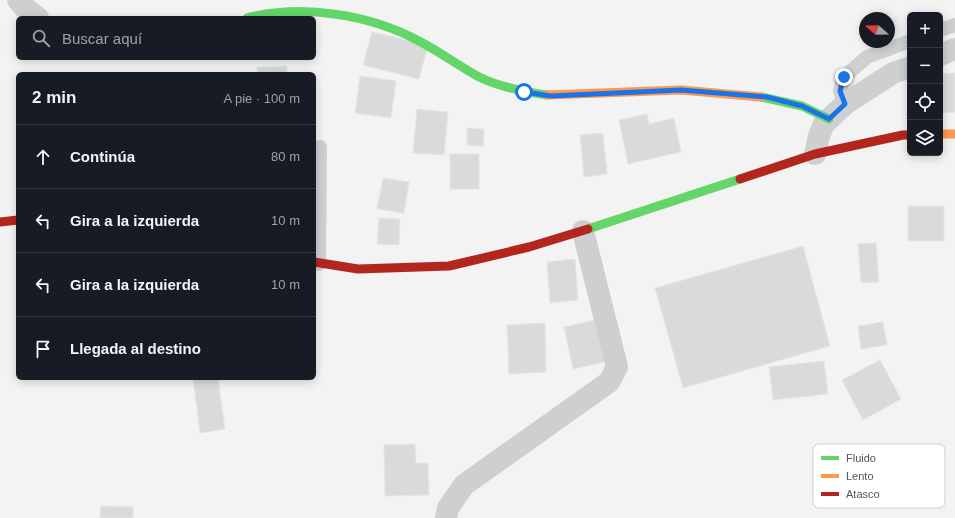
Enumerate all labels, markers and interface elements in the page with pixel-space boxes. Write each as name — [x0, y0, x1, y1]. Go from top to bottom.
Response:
north arrow — [859, 12, 895, 48]
map controls — [907, 12, 943, 156]
button: + — [907, 12, 943, 48]
search box — [16, 16, 316, 60]
icon: search — [30, 27, 52, 49]
text: Buscar aquí — [62, 30, 142, 47]
button: − — [907, 48, 943, 84]
route end — [835, 68, 853, 86]
route start — [515, 83, 533, 101]
button: locate — [907, 84, 943, 120]
text: 2 min — [32, 88, 76, 107]
text: A pie · 100 m — [223, 91, 300, 106]
button: layers — [907, 120, 943, 156]
icon: ahead — [32, 146, 54, 168]
text: Continúa — [70, 148, 135, 165]
text: 80 m — [271, 149, 300, 164]
icon: left — [32, 210, 54, 232]
text: Gira a la izquierda — [70, 212, 199, 229]
text: 10 m — [271, 213, 300, 228]
icon: left — [32, 274, 54, 296]
text: Gira a la izquierda — [70, 276, 199, 293]
text: 10 m — [271, 277, 300, 292]
icon: arrive — [32, 338, 54, 360]
text: Llegada al destino — [70, 340, 201, 357]
legend — [813, 444, 945, 508]
text: Fluido — [846, 452, 876, 464]
text: Lento — [846, 470, 874, 482]
text: Atasco — [846, 488, 880, 500]

